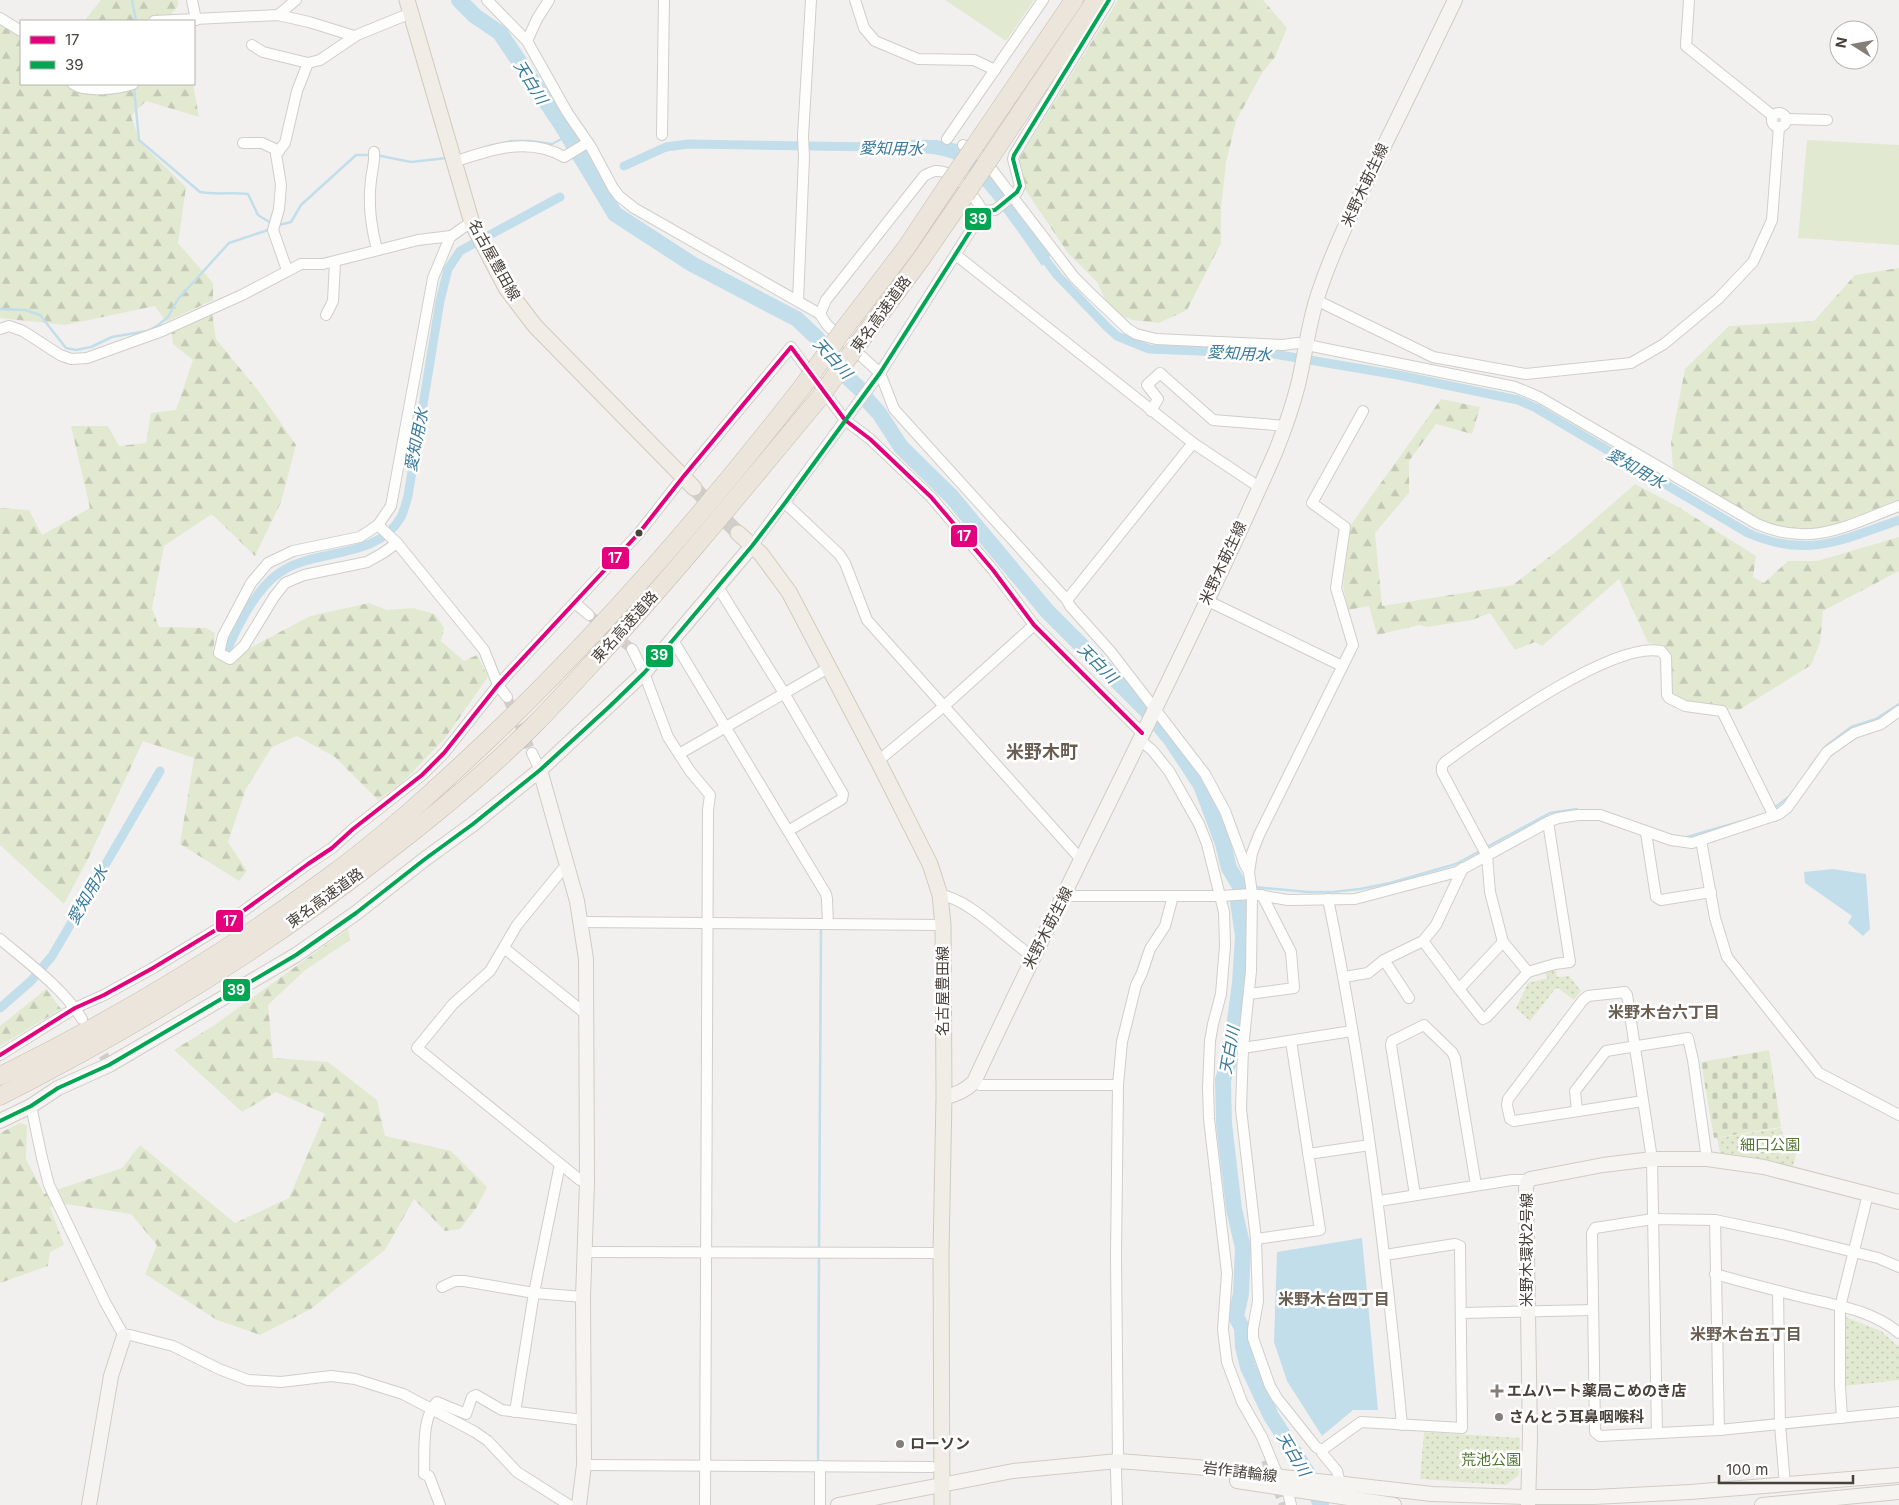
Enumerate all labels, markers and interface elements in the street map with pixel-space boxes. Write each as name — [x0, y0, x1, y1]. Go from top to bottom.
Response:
legend — [20, 20, 195, 85]
north arrow — [1829, 20, 1879, 70]
text: 17 — [65, 30, 80, 49]
text: N — [1831, 36, 1850, 49]
text: 39 — [65, 55, 84, 74]
water label: 天白川 — [510, 56, 553, 109]
water label: 愛知用水 — [859, 137, 925, 159]
street label: 米野木莇生線 — [1337, 140, 1392, 230]
line badge: 39 — [964, 207, 992, 231]
text: 39 — [969, 210, 987, 227]
street label: 名古屋豊田線 — [464, 216, 525, 304]
street label: 東名高速道路 — [846, 272, 915, 356]
water label: 天白川 — [810, 333, 858, 384]
water label: 愛知用水 — [1207, 341, 1273, 365]
water label: 愛知用水 — [400, 405, 432, 473]
water label: 愛知用水 — [1603, 443, 1670, 494]
street label: 米野木莇生線 — [1195, 518, 1250, 608]
line badge: 17 — [950, 524, 978, 548]
text: 17 — [957, 527, 971, 544]
unlabelled marker — [634, 528, 644, 538]
line badge: 17 — [601, 546, 630, 570]
text: 17 — [608, 549, 622, 566]
street label: 東名高速道路 — [587, 587, 662, 666]
water label: 天白川 — [1074, 639, 1123, 688]
line badge: 39 — [645, 644, 674, 668]
text: 39 — [650, 646, 668, 663]
district label: 米野木町 — [1006, 741, 1078, 762]
water label: 愛知用水 — [62, 861, 113, 928]
street label: 東名高速道路 — [283, 863, 367, 932]
street label: 米野木莇生線 — [1019, 883, 1076, 972]
line badge: 17 — [215, 909, 244, 933]
text: 17 — [223, 912, 237, 929]
street label: 名古屋豊田線 — [933, 946, 952, 1036]
line badge: 39 — [222, 978, 251, 1002]
text: 39 — [227, 981, 245, 998]
district label: 米野木台六丁目 — [1608, 1002, 1720, 1022]
water label: 天白川 — [1215, 1023, 1243, 1075]
park label: 細口公園 — [1740, 1135, 1800, 1154]
street label: 米野木環状2号線 — [1517, 1193, 1536, 1307]
district label: 米野木台四丁目 — [1278, 1289, 1390, 1309]
district label: 米野木台五丁目 — [1690, 1324, 1802, 1344]
place label: エムハート薬局こめのき店 — [1507, 1381, 1687, 1400]
marker: エムハート薬局こめのき店 — [1491, 1385, 1503, 1397]
place label: さんとう耳鼻咽喉科 — [1509, 1407, 1644, 1426]
marker: さんとう耳鼻咽喉科 — [1493, 1411, 1505, 1423]
water label: 天白川 — [1273, 1428, 1316, 1481]
place label: ローソン — [910, 1434, 970, 1453]
marker: ローソン — [894, 1438, 906, 1450]
park label: 荒池公園 — [1461, 1450, 1521, 1469]
scale bar — [1719, 1452, 1853, 1484]
street label: 岩作諸輪線 — [1202, 1458, 1278, 1486]
text: 100 m — [1726, 1460, 1768, 1479]

